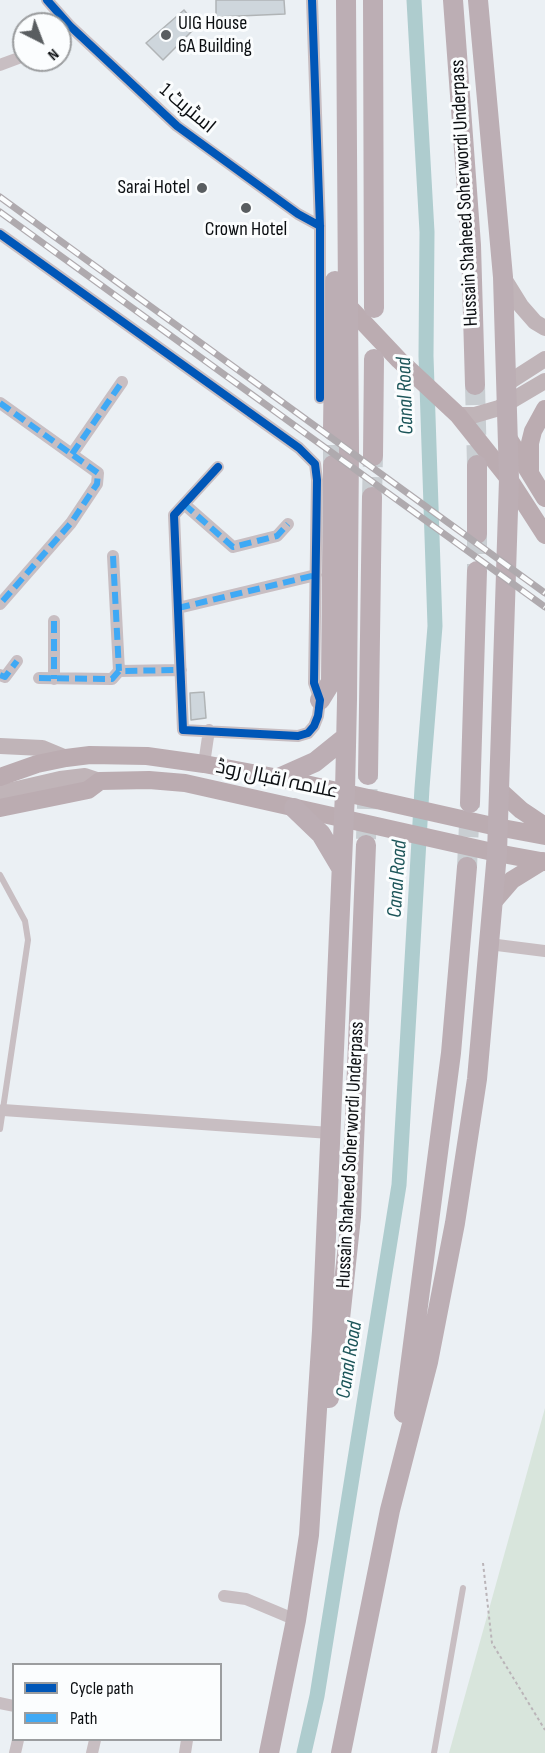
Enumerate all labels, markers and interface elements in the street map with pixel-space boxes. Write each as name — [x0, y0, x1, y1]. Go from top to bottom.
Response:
north arrow — [12, 12, 72, 72]
place label: UIG House 6A Building — [178, 12, 252, 59]
marker: UIG House 6A Building — [159, 28, 173, 42]
text: N — [44, 44, 63, 64]
street label: Hussain Shaheed Soherwordi Underpass — [446, 59, 484, 327]
street label: اسٹریٹ 1 — [154, 79, 220, 139]
place label: Sarai Hotel — [118, 176, 190, 200]
marker: Sarai Hotel — [195, 181, 209, 195]
marker: Crown Hotel — [239, 201, 253, 215]
place label: Crown Hotel — [205, 218, 287, 242]
water label: Canal Road — [392, 357, 420, 435]
street label: علامہ اقبال روڈ — [214, 755, 340, 805]
water label: Canal Road — [383, 839, 413, 919]
street label: Hussain Shaheed Soherwordi Underpass — [332, 1021, 370, 1289]
water label: Canal Road — [331, 1320, 369, 1400]
legend — [12, 1663, 222, 1741]
text: Cycle path — [70, 1678, 134, 1699]
text: Path — [70, 1708, 98, 1729]

